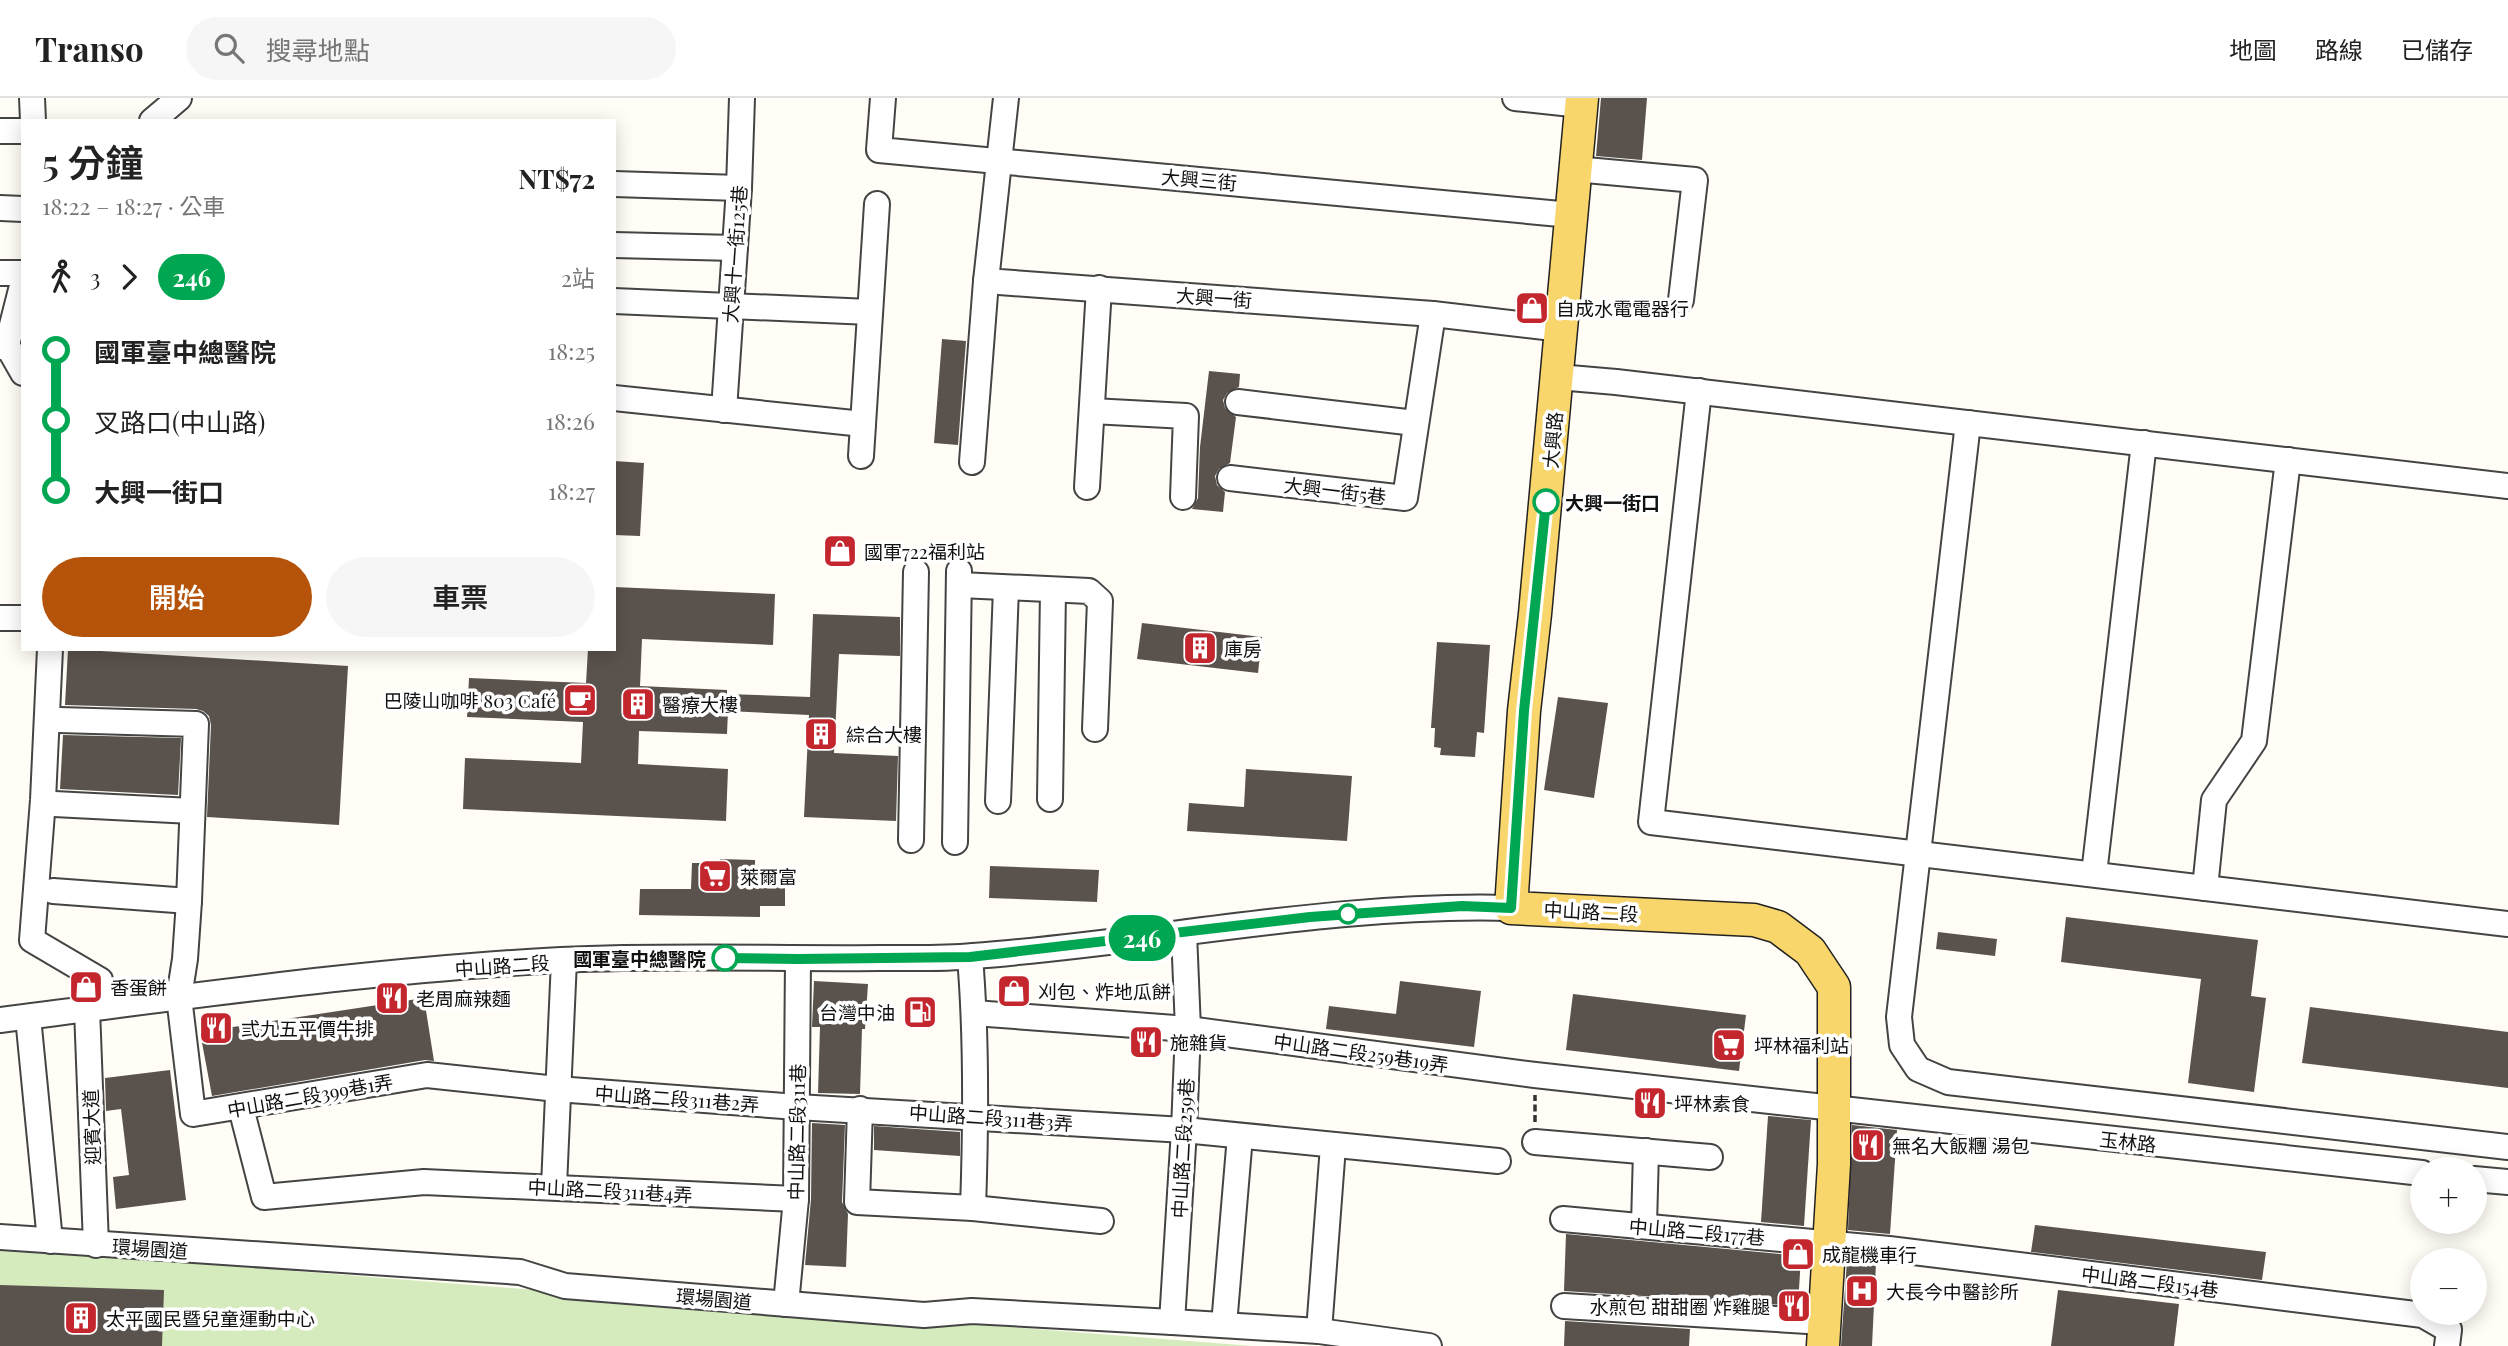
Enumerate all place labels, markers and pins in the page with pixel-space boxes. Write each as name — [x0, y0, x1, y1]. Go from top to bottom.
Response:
shop icon: 自成水電電器行 — [1513, 289, 1551, 327]
place label: 自成水電電器行 — [1556, 295, 1689, 321]
marker: 大興一街口 — [1533, 489, 1559, 515]
place label: 大興一街口 — [1565, 489, 1660, 515]
shop icon: 國軍722福利站 — [821, 532, 859, 570]
place label: 國軍722福利站 — [864, 538, 985, 564]
building icon: 庫房 — [1181, 629, 1219, 667]
place label: 庫房 — [1224, 635, 1262, 661]
cafe icon: 巴陵山咖啡 803 Café — [561, 681, 599, 719]
building icon: 醫療大樓 — [619, 685, 657, 723]
place label: 巴陵山咖啡 803 Café — [384, 687, 556, 713]
place label: 醫療大樓 — [662, 691, 738, 717]
building icon: 綜合大樓 — [802, 715, 840, 753]
place label: 綜合大樓 — [846, 721, 922, 747]
supermarket icon: 萊爾富 — [696, 857, 734, 895]
place label: 萊爾富 — [740, 863, 797, 889]
unlabelled marker — [1338, 904, 1358, 924]
place label: 國軍臺中總醫院 — [573, 945, 706, 971]
marker: 國軍臺中總醫院 — [712, 945, 738, 971]
shop icon: 香蛋餅 — [67, 968, 105, 1006]
shop icon: 刈包、炸地瓜餅 — [995, 972, 1033, 1010]
place label: 香蛋餅 — [110, 974, 167, 1000]
place label: 刈包、炸地瓜餅 — [1038, 978, 1171, 1004]
restaurant icon: 老周麻辣麵 — [373, 979, 411, 1017]
place label: 老周麻辣麵 — [416, 985, 511, 1011]
fuel station icon: 台灣中油 — [901, 993, 939, 1031]
place label: 台灣中油 — [819, 999, 895, 1025]
restaurant icon: 弎九五平價牛排 — [197, 1009, 235, 1047]
place label: 弎九五平價牛排 — [241, 1015, 374, 1041]
restaurant icon: 施雜貨 — [1127, 1023, 1165, 1061]
supermarket icon: 坪林福利站 — [1710, 1026, 1748, 1064]
place label: 施雜貨 — [1170, 1029, 1227, 1055]
place label: 坪林福利站 — [1754, 1032, 1849, 1058]
restaurant icon: 坪林素食 — [1631, 1084, 1669, 1122]
place label: 坪林素食 — [1674, 1090, 1750, 1116]
restaurant icon: 無名大飯糰 湯包 — [1849, 1126, 1887, 1164]
place label: 無名大飯糰 湯包 — [1892, 1132, 2030, 1158]
shop icon: 成龍機車行 — [1779, 1235, 1817, 1273]
place label: 成龍機車行 — [1822, 1241, 1917, 1267]
hospital icon: 大長今中醫診所 — [1843, 1272, 1881, 1310]
place label: 大長今中醫診所 — [1886, 1278, 2019, 1304]
restaurant icon: 水煎包 甜甜圈 炸雞腿 — [1775, 1287, 1813, 1325]
place label: 水煎包 甜甜圈 炸雞腿 — [1590, 1293, 1770, 1319]
building icon: 太平國民暨兒童運動中心 — [62, 1299, 100, 1337]
place label: 太平國民暨兒童運動中心 — [106, 1305, 315, 1331]

